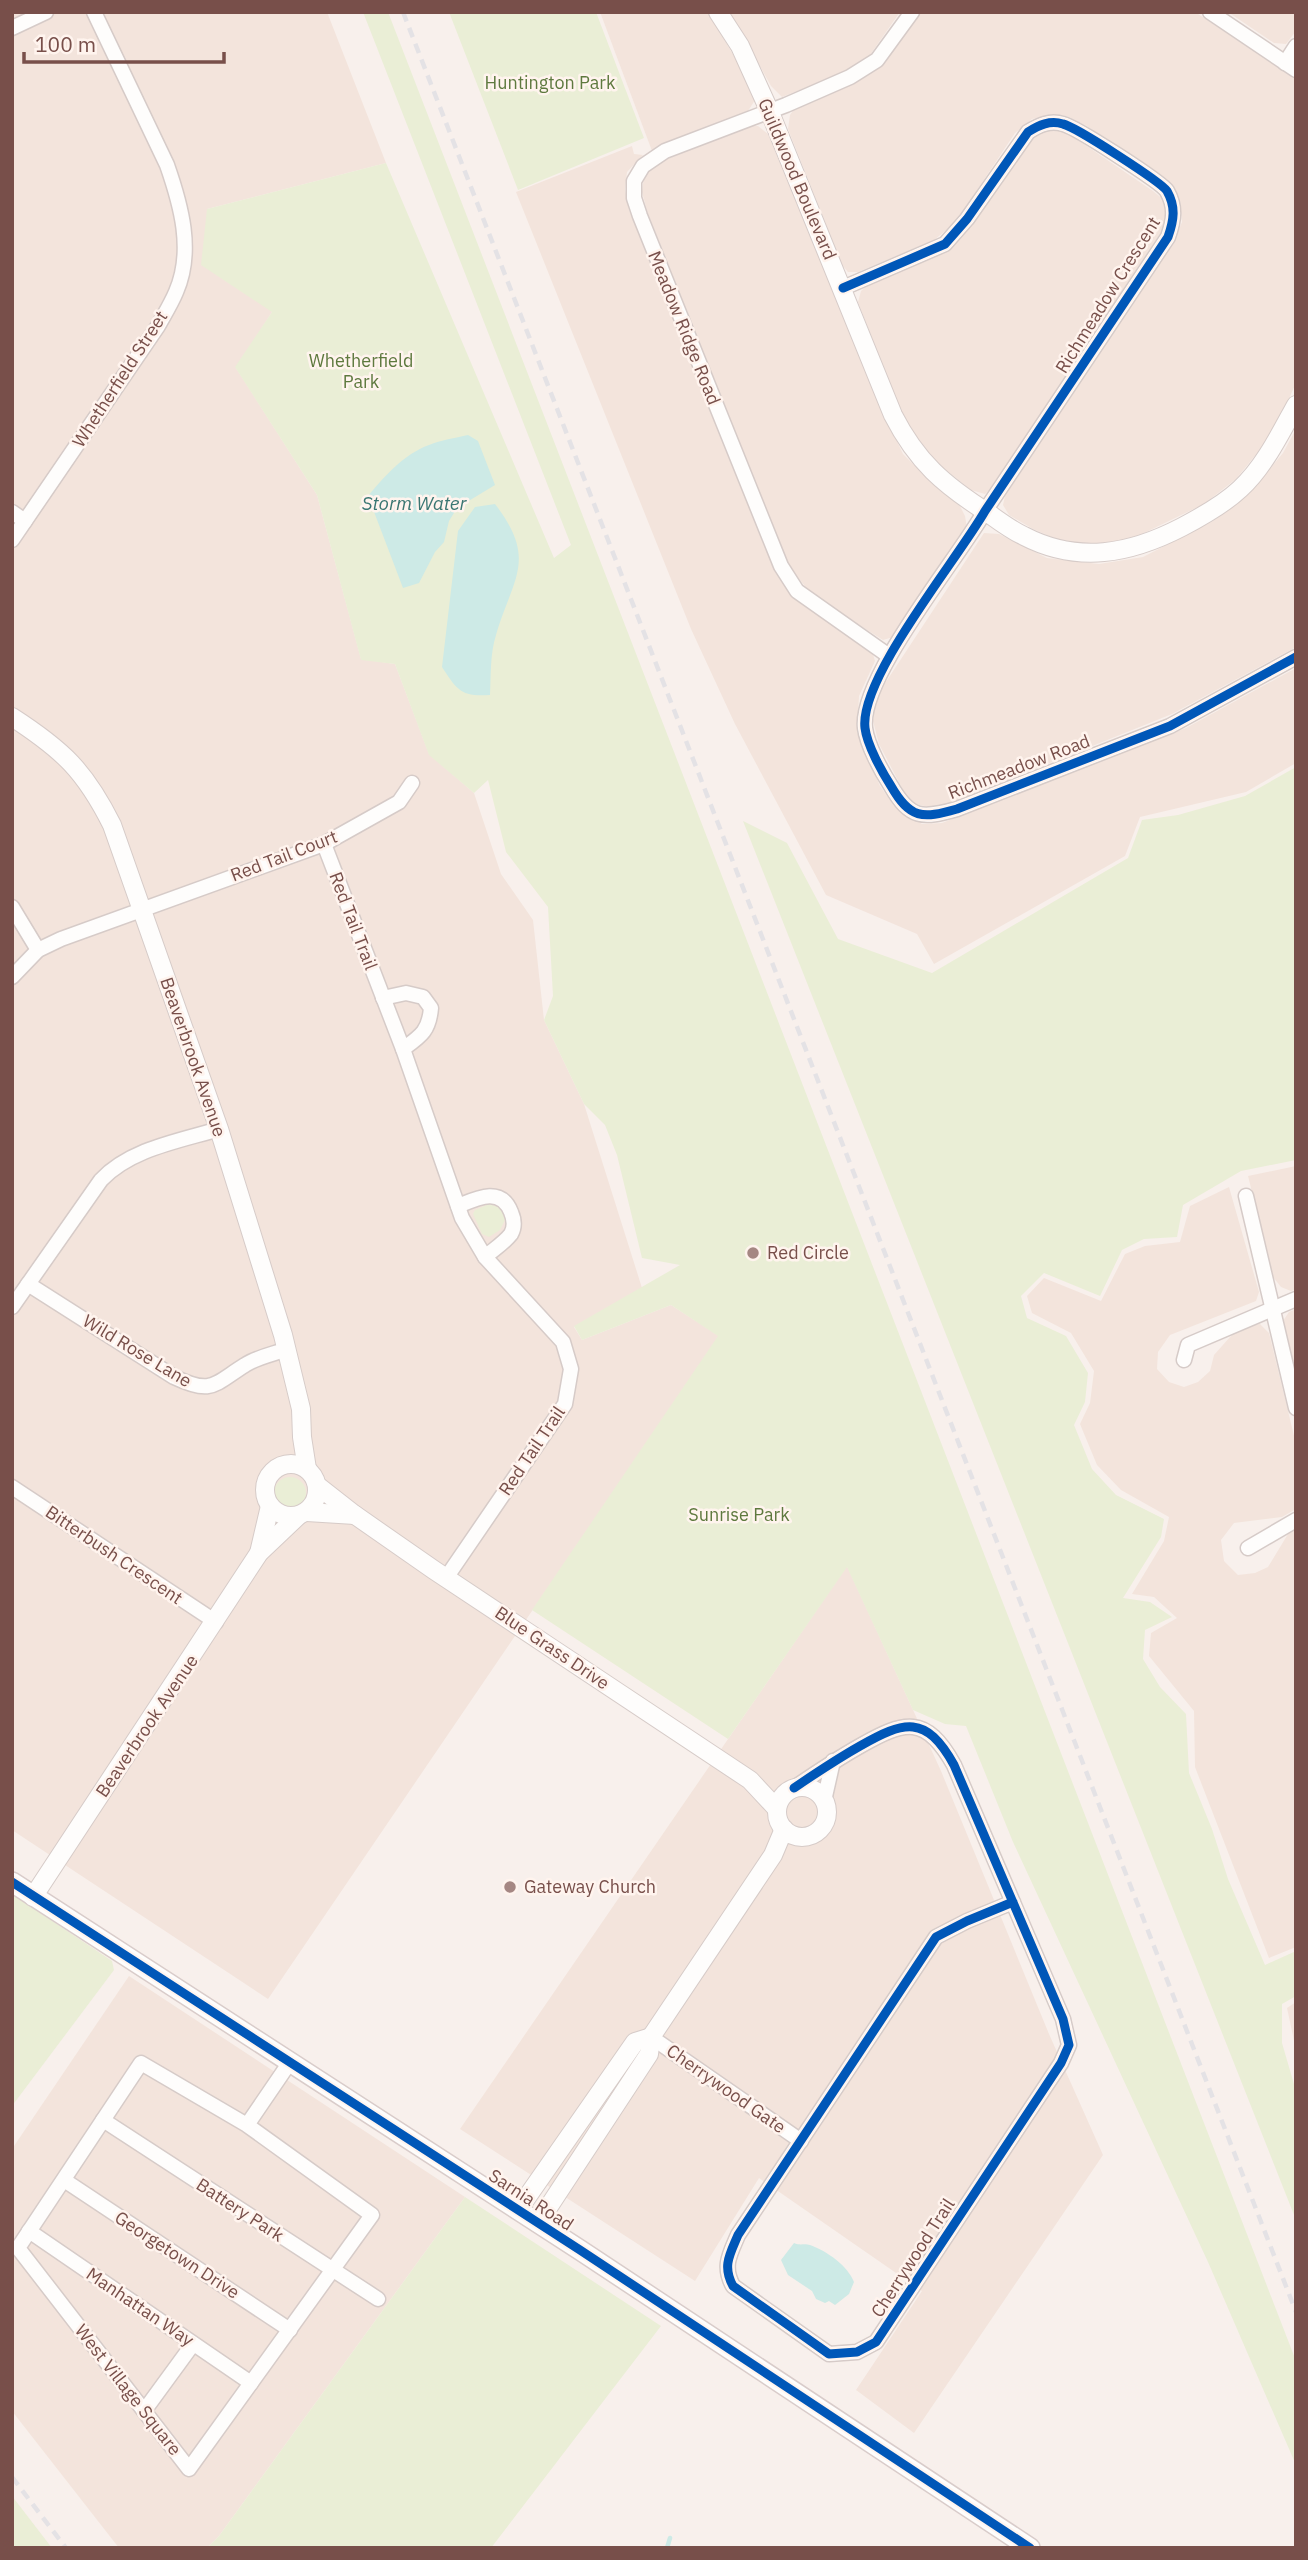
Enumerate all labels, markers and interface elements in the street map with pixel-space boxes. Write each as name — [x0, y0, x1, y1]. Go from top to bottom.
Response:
scale bar — [24, 21, 224, 65]
text: 100 m — [35, 30, 96, 58]
park label: Huntington Park — [485, 71, 616, 94]
street label: Guildwood Boulevard — [753, 95, 842, 263]
street label: Richmeadow Crescent — [1050, 212, 1165, 377]
street label: Meadow Ridge Road — [643, 247, 726, 408]
street label: Whetherfield Street — [67, 306, 172, 451]
park label: Whetherfield Park — [309, 349, 413, 393]
water label: Storm Water — [362, 491, 467, 515]
street label: Richmeadow Road — [944, 729, 1093, 804]
street label: Red Tail Court — [227, 825, 340, 886]
street label: Red Tail Trail — [324, 869, 383, 973]
street label: Beaverbrook Avenue — [155, 974, 232, 1140]
place label: Red Circle — [767, 1241, 849, 1264]
marker: Red Circle — [745, 1245, 761, 1261]
street label: Wild Rose Lane — [79, 1309, 196, 1392]
street label: Red Tail Trail — [493, 1401, 570, 1500]
street label: Bitterbush Crescent — [41, 1500, 187, 1609]
park label: Sunrise Park — [688, 1503, 790, 1526]
street label: Blue Grass Drive — [491, 1601, 614, 1694]
street label: Beaverbrook Avenue — [90, 1650, 203, 1801]
place label: Gateway Church — [524, 1875, 656, 1898]
marker: Gateway Church — [502, 1879, 518, 1895]
street label: Cherrywood Gate — [662, 2039, 791, 2138]
street label: Sarnia Road — [484, 2164, 578, 2236]
street label: Battery Park — [192, 2173, 289, 2247]
street label: Cherrywood Trail — [866, 2194, 960, 2322]
street label: Georgetown Drive — [111, 2206, 244, 2304]
street label: Manhattan Way — [82, 2262, 199, 2351]
street label: West Village Square — [70, 2319, 187, 2460]

